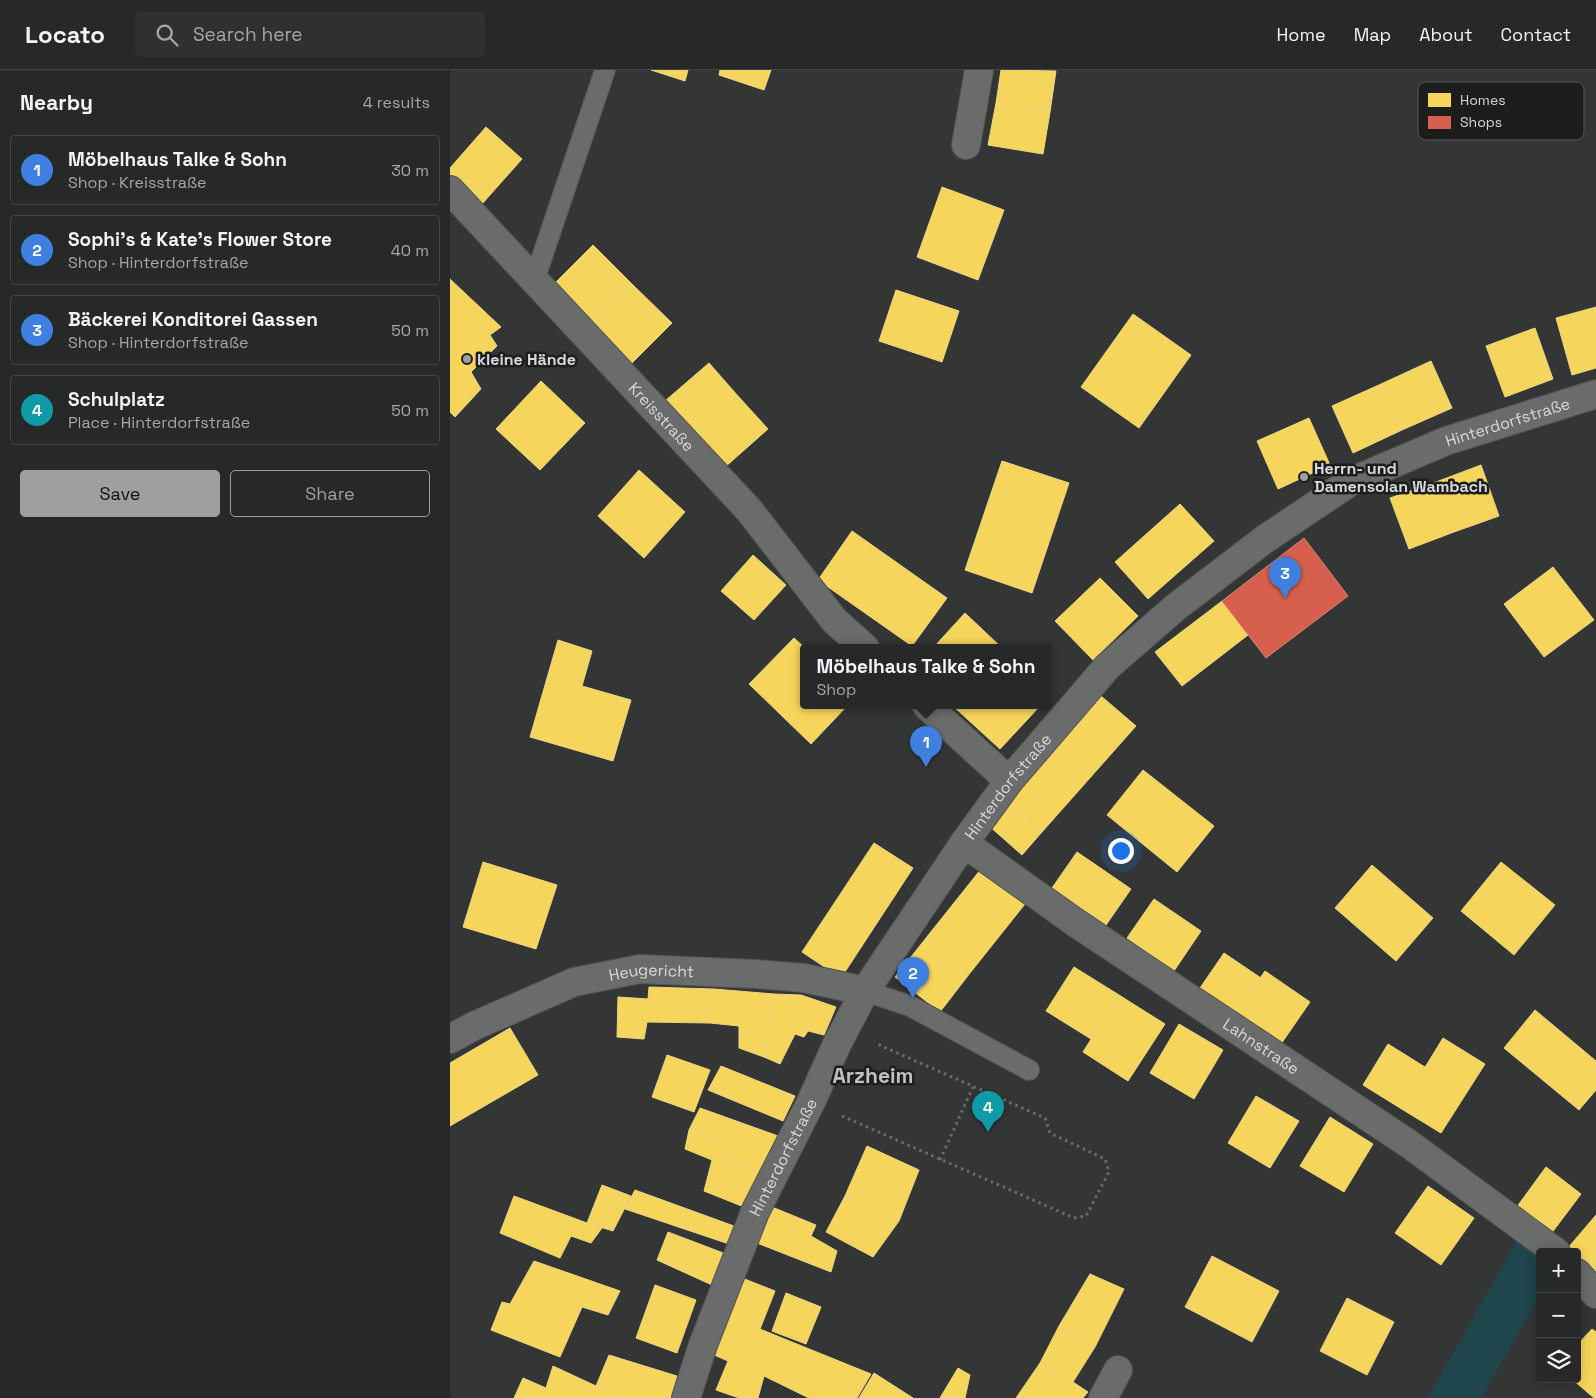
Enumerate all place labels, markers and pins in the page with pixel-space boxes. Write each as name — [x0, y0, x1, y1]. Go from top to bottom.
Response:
place label: kleine Hände — [477, 349, 576, 370]
marker: kleine Hände — [461, 353, 473, 365]
place label: Herrn- und Damensolan Wambach — [1314, 458, 1488, 497]
marker: Herrn- und Damensolan Wambach — [1298, 471, 1310, 483]
pin: 3 — [1269, 557, 1301, 598]
pin: 1 — [910, 726, 942, 767]
pin: 2 — [897, 957, 929, 998]
pin: 4 — [972, 1091, 1004, 1132]

